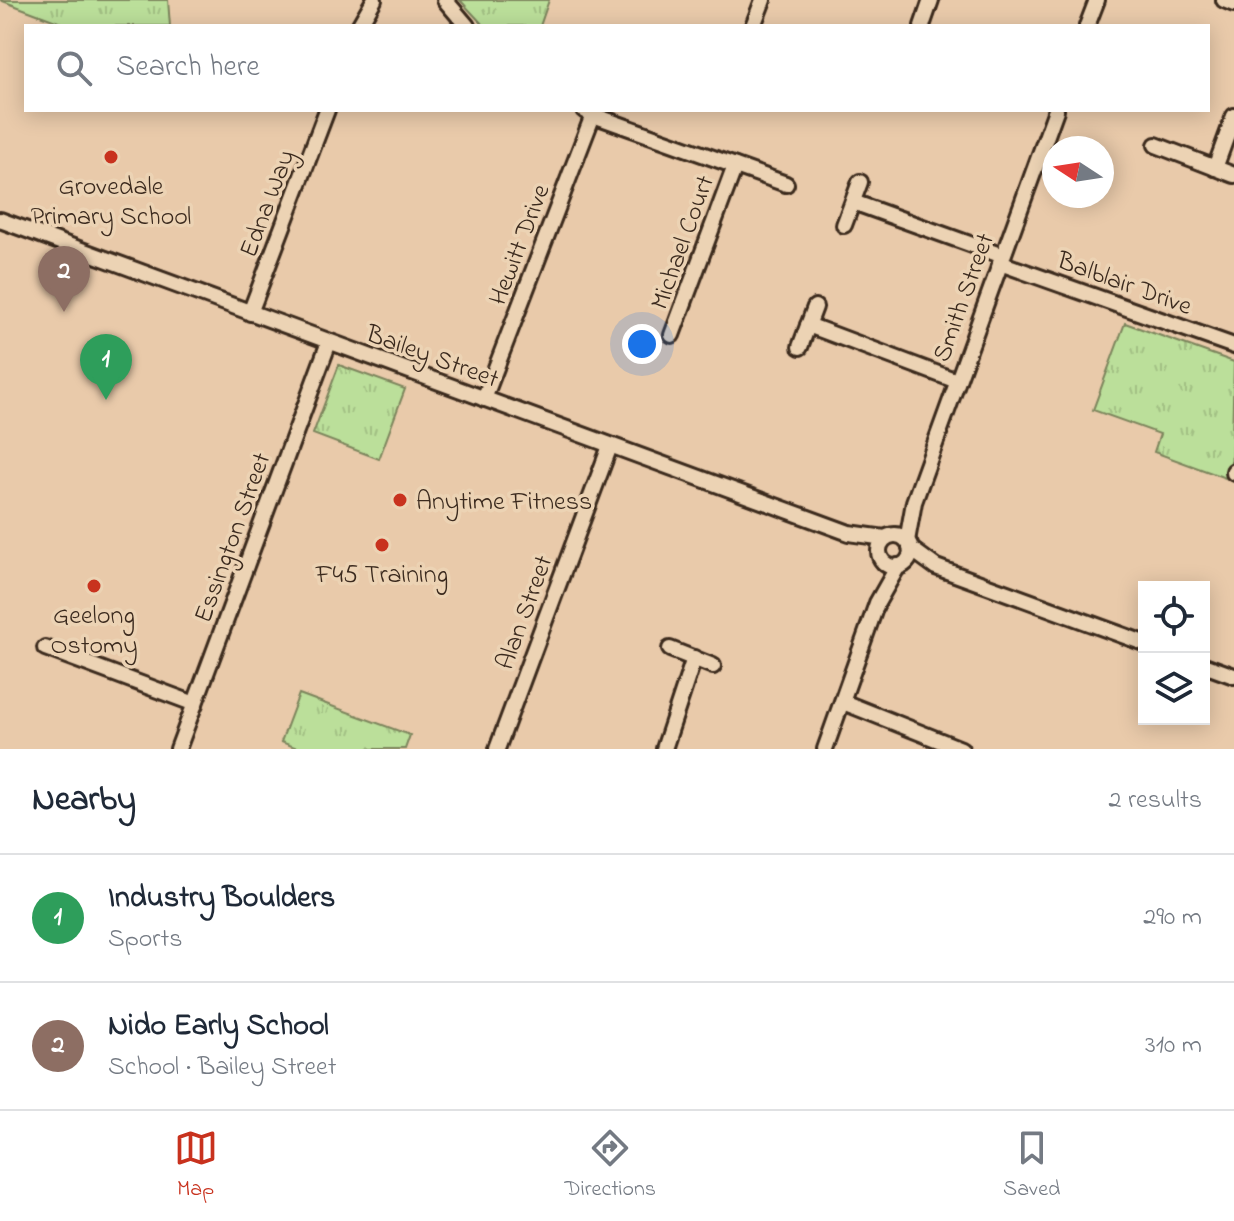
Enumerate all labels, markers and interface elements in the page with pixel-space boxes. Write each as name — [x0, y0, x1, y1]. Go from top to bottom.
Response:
search box — [24, 24, 1210, 112]
icon: search — [52, 46, 96, 90]
text: Search here — [116, 46, 260, 90]
north arrow — [1042, 136, 1114, 208]
street label: Edna Way — [231, 145, 307, 263]
marker: Grovedale Primary School — [102, 148, 120, 166]
place label: Grovedale Primary School — [31, 169, 191, 237]
street label: Michael Court — [642, 170, 726, 315]
street label: Hewitt Drive — [480, 179, 561, 311]
street label: Smith Street — [924, 228, 1006, 368]
street label: Balblair Drive — [1050, 243, 1197, 327]
pin: 2 — [38, 246, 90, 312]
street label: Bailey Street — [359, 316, 504, 399]
your location — [622, 324, 662, 364]
pin: 1 — [80, 334, 132, 400]
street label: Essington Street — [185, 447, 282, 628]
place label: Anytime Fitness — [416, 484, 592, 522]
marker: Anytime Fitness — [391, 491, 409, 509]
marker: F45 Training — [373, 536, 391, 554]
street label: Alan Street — [488, 550, 564, 676]
place label: F45 Training — [315, 557, 448, 595]
marker: Geelong Ostomy — [85, 577, 103, 595]
map controls — [1138, 581, 1210, 725]
button: locate — [1138, 581, 1210, 653]
place label: Geelong Ostomy — [50, 598, 138, 666]
button: layers — [1138, 653, 1210, 725]
text: Nearby — [32, 776, 136, 826]
text: 2 results — [1109, 782, 1202, 820]
text: Industry Boulders — [108, 877, 335, 921]
text: 1 — [54, 899, 62, 937]
text: 290 m — [1143, 899, 1202, 937]
text: Sports — [108, 921, 182, 959]
text: Nido Early School — [108, 1005, 329, 1049]
text: 2 — [52, 1027, 64, 1065]
text: 310 m — [1145, 1027, 1202, 1065]
text: School · Bailey Street — [108, 1049, 336, 1087]
tab: Map — [174, 1126, 218, 1206]
tab: Directions — [565, 1126, 656, 1206]
tab: Saved — [1003, 1126, 1060, 1206]

